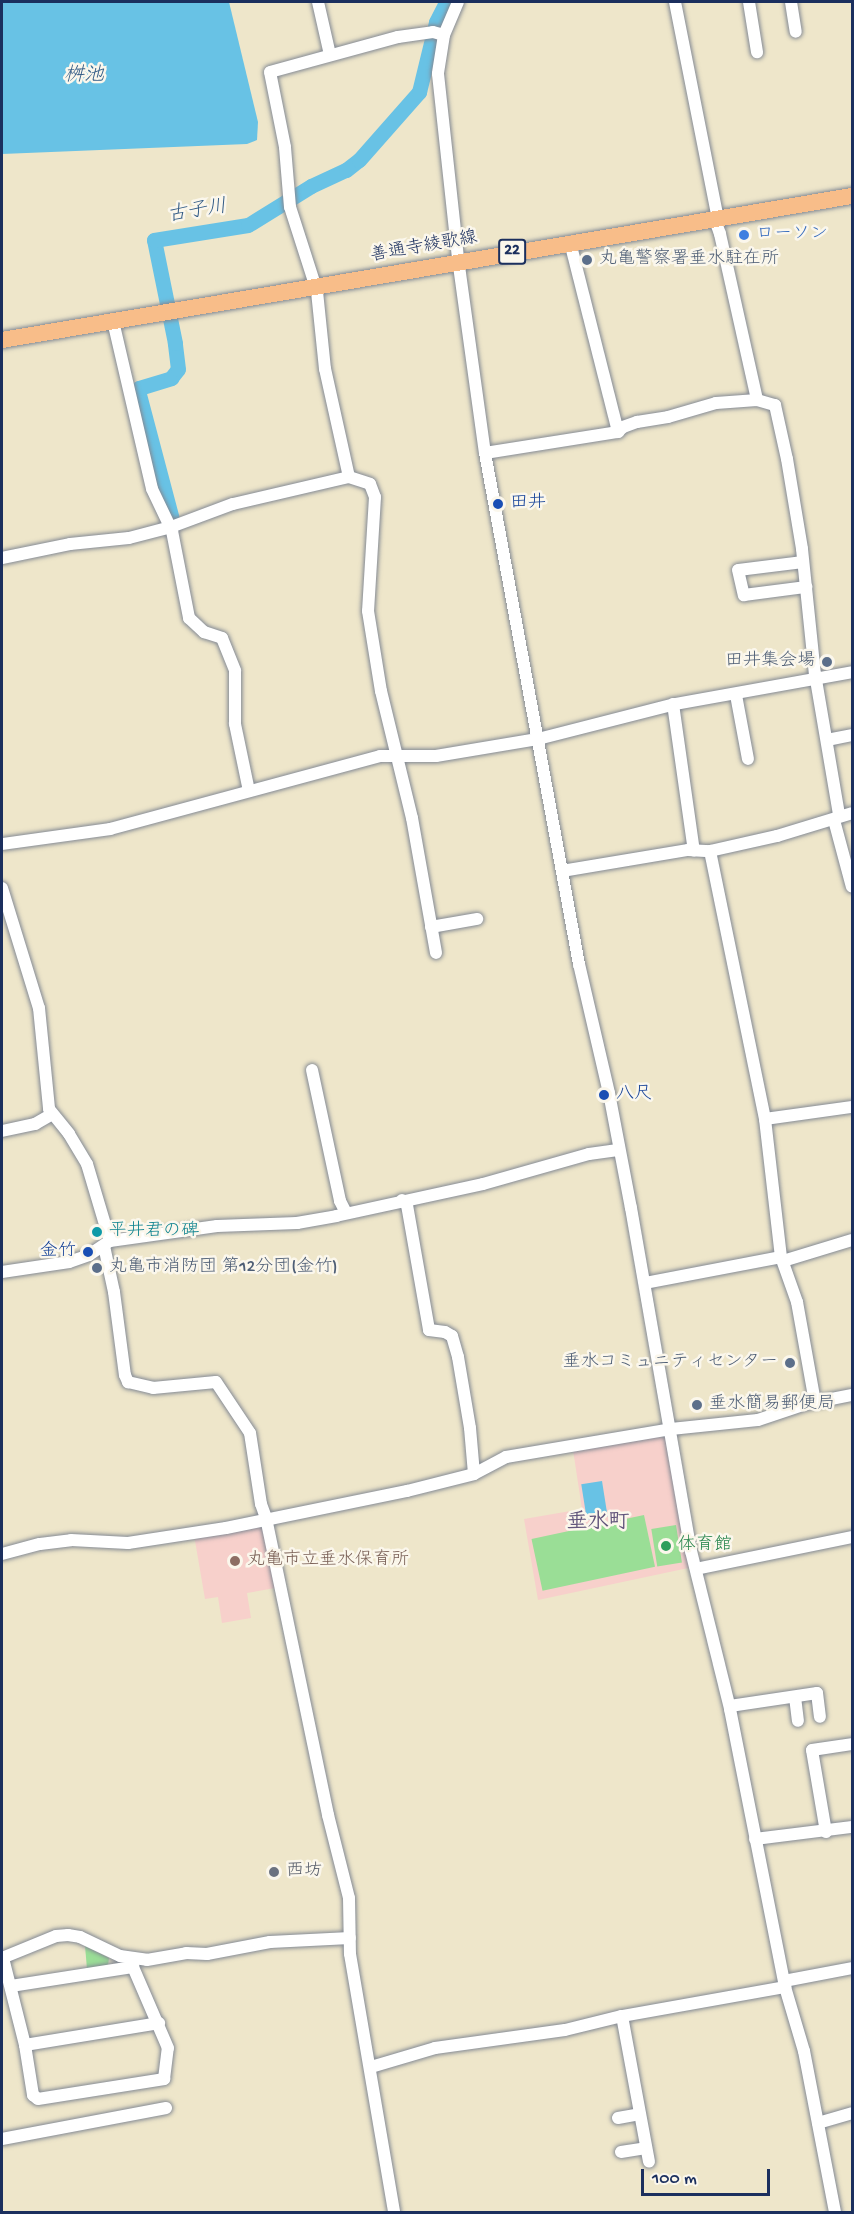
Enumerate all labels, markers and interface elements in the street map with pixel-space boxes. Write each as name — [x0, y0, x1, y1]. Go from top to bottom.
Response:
water label: 桝池 — [64, 64, 104, 88]
water label: 古子川 — [165, 195, 229, 229]
place label: ローソン — [756, 224, 828, 246]
street label: 善通寺綾歌線 — [369, 228, 479, 268]
marker: ローソン — [737, 228, 751, 242]
road number: 22 — [497, 239, 527, 265]
place label: 丸亀警察署垂水駐在所 — [599, 249, 779, 271]
marker: 丸亀警察署垂水駐在所 — [580, 253, 594, 267]
place label: 田井 — [510, 493, 546, 515]
marker: 田井 — [491, 497, 505, 511]
place label: 田井集会場 — [725, 651, 815, 673]
marker: 田井集会場 — [820, 655, 834, 669]
place label: 八尺 — [616, 1084, 652, 1106]
marker: 八尺 — [597, 1088, 611, 1102]
place label: 平井君の碑 — [109, 1221, 199, 1243]
marker: 平井君の碑 — [90, 1225, 104, 1239]
place label: 金竹 — [40, 1241, 76, 1263]
marker: 金竹 — [81, 1245, 95, 1259]
place label: 丸亀市消防団 第12分団(金竹) — [109, 1257, 338, 1279]
marker: 丸亀市消防団 第12分団(金竹) — [90, 1261, 104, 1275]
place label: 垂水コミュニティセンター — [562, 1352, 778, 1374]
marker: 垂水コミュニティセンター — [783, 1356, 797, 1370]
place label: 垂水簡易郵便局 — [709, 1394, 835, 1416]
marker: 垂水簡易郵便局 — [690, 1398, 704, 1412]
district label: 垂水町 — [567, 1511, 629, 1537]
place label: 体育館 — [678, 1535, 732, 1557]
marker: 体育館 — [659, 1539, 673, 1553]
place label: 丸亀市立垂水保育所 — [247, 1550, 409, 1572]
marker: 丸亀市立垂水保育所 — [228, 1554, 242, 1568]
place label: 西坊 — [286, 1861, 322, 1883]
marker: 西坊 — [267, 1865, 281, 1879]
scale bar — [644, 2157, 773, 2195]
text: 100 m — [652, 2169, 697, 2190]

